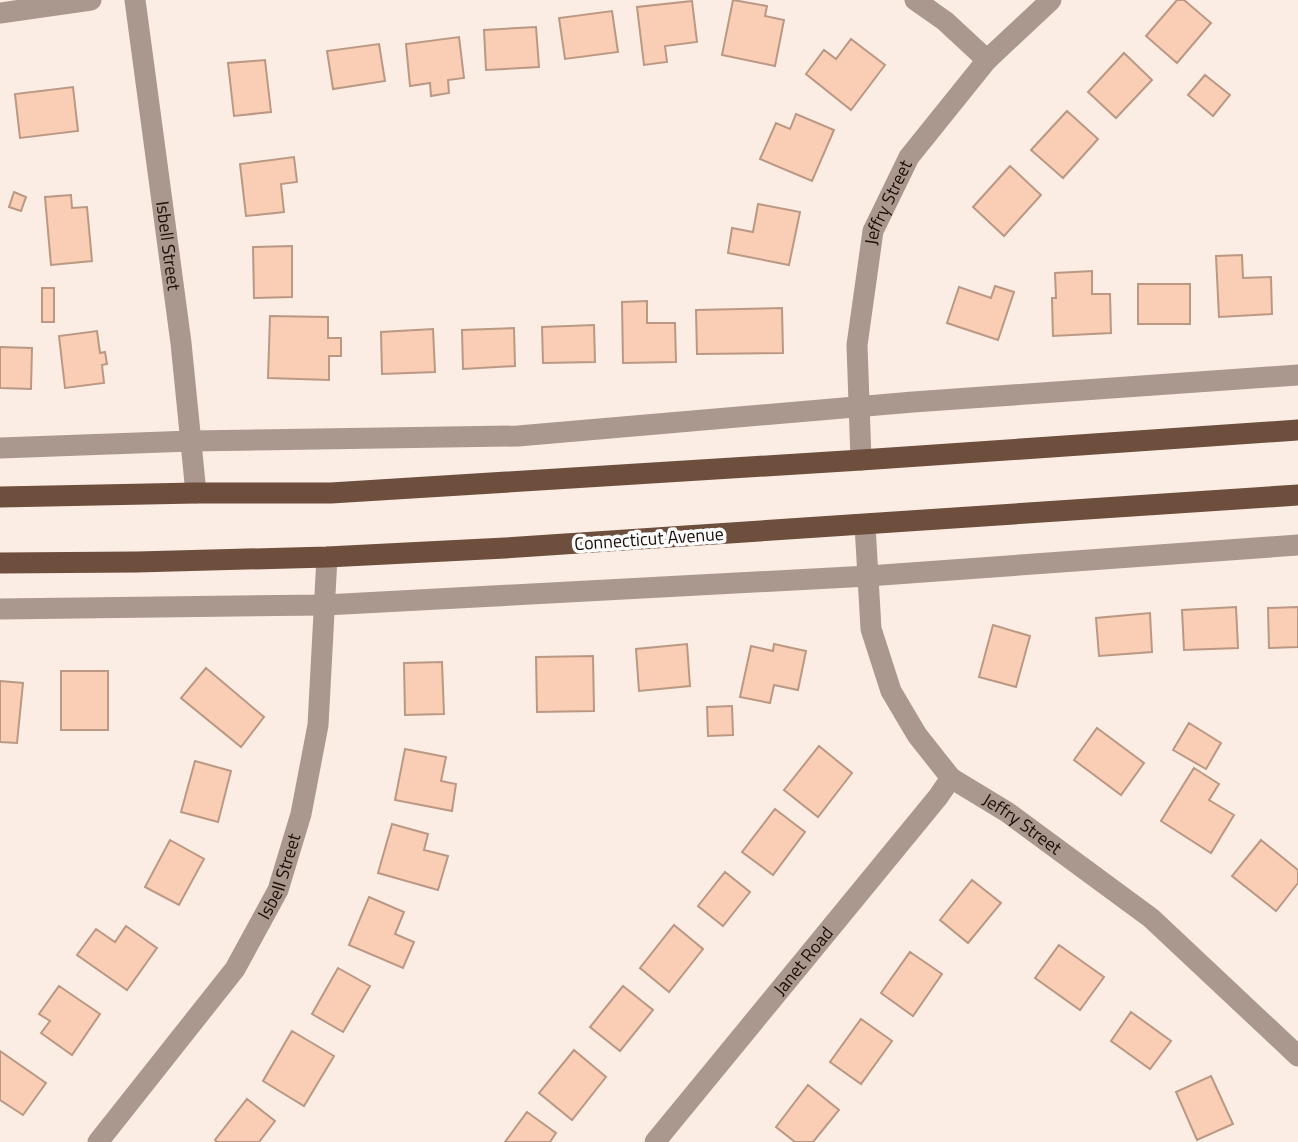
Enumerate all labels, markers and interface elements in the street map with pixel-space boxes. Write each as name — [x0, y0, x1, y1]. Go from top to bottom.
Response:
street label: Jeffry Street — [857, 155, 919, 247]
street label: Isbell Street — [149, 199, 188, 293]
street label: Connecticut Avenue — [573, 520, 725, 557]
street label: Jeffry Street — [978, 786, 1068, 861]
street label: Isbell Street — [251, 829, 308, 924]
street label: Janet Road — [766, 920, 840, 1001]

